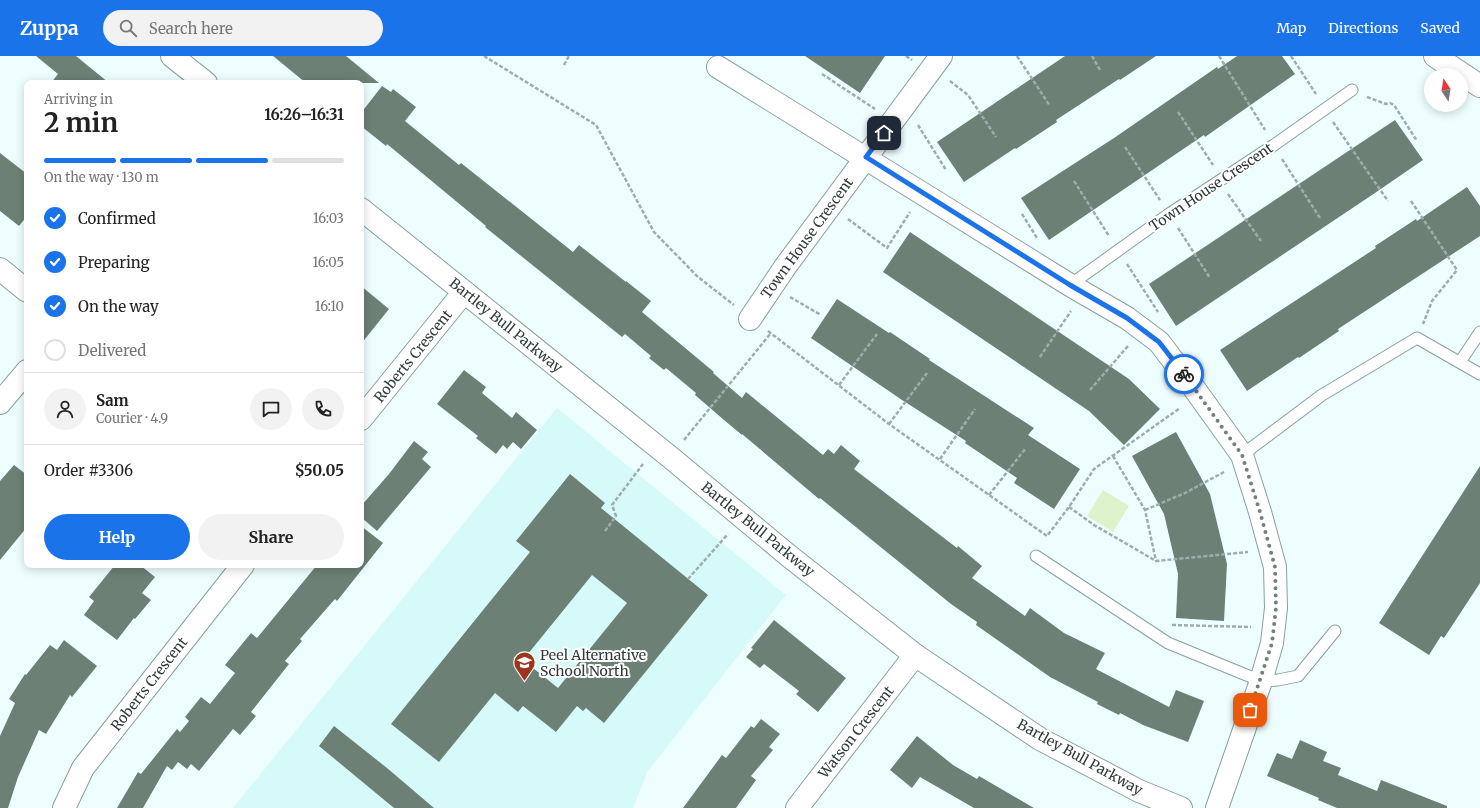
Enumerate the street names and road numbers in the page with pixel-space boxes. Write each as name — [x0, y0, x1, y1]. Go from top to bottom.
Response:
street label: Town House Crescent — [1146, 139, 1277, 235]
street label: Town House Crescent — [757, 173, 857, 302]
street label: Bartley Bull Parkway — [446, 274, 567, 377]
street label: Roberts Crescent — [370, 306, 456, 406]
street label: Bartley Bull Parkway — [698, 478, 819, 581]
street label: Roberts Crescent — [107, 633, 191, 734]
street label: Watson Crescent — [814, 682, 898, 782]
street label: Bartley Bull Parkway — [1014, 715, 1147, 799]

